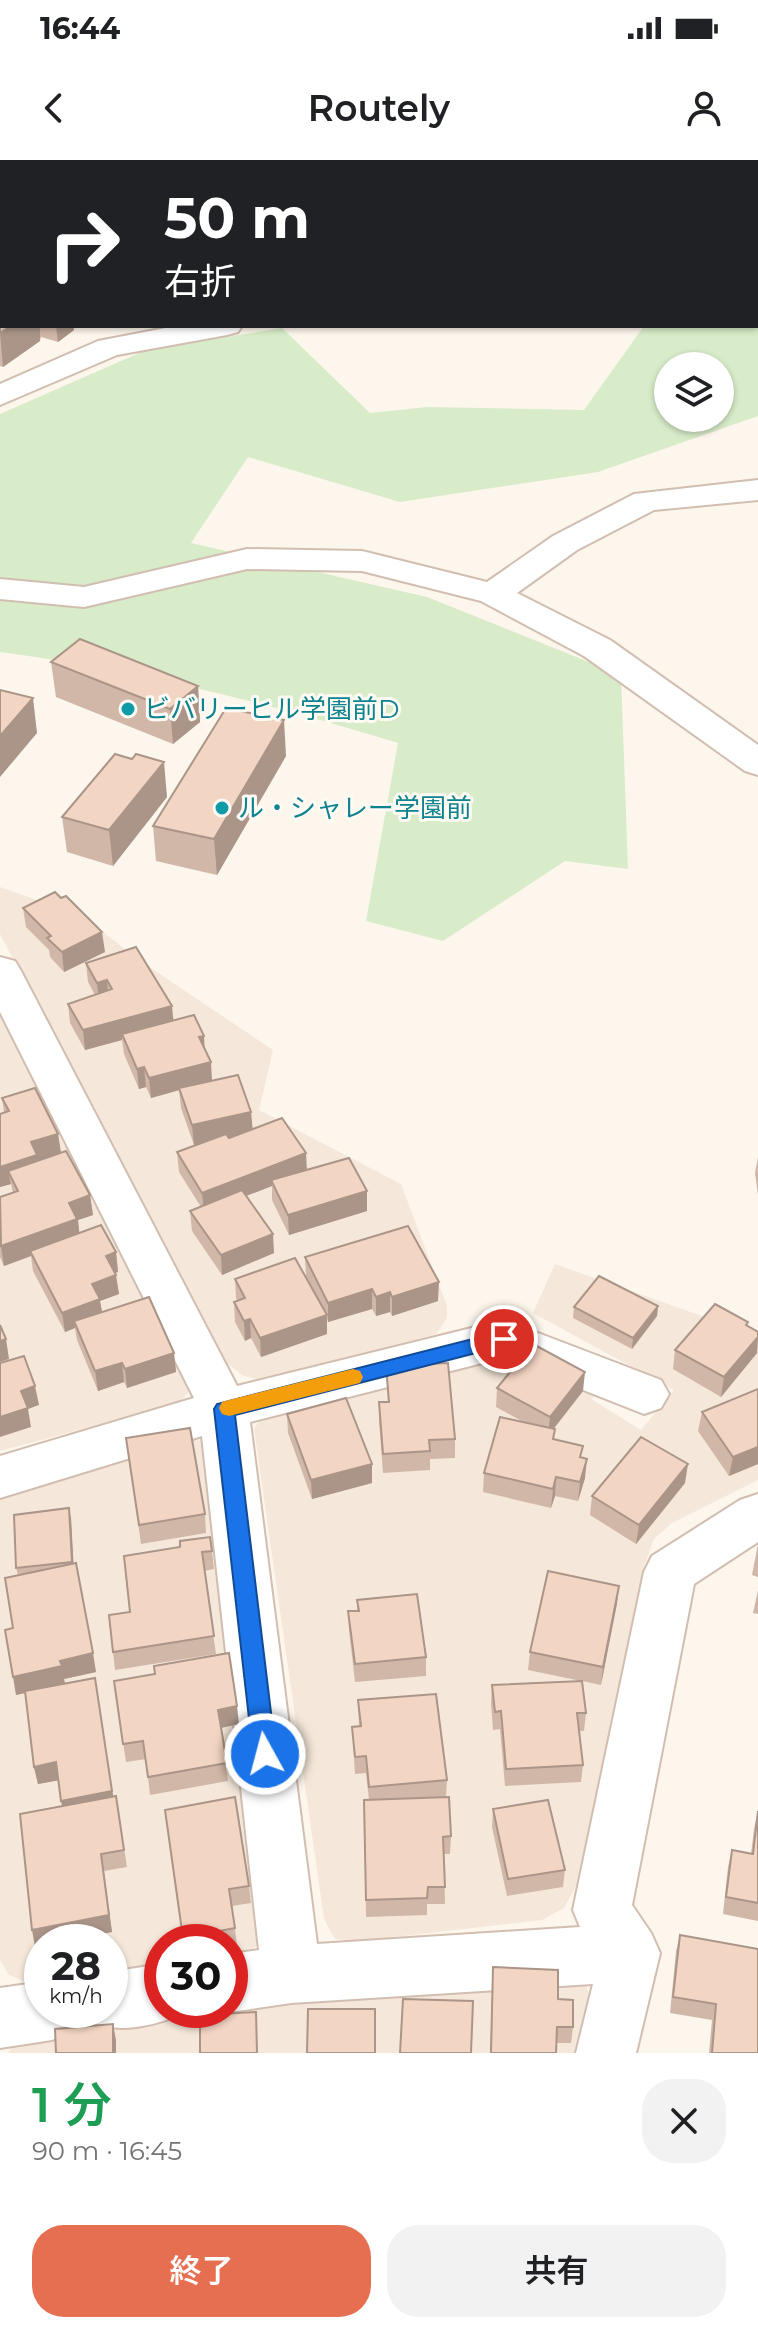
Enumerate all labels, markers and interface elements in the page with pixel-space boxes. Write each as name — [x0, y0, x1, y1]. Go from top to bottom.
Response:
text: 16:44 — [40, 10, 120, 47]
icon: back — [32, 86, 76, 130]
text: Routely — [308, 86, 450, 130]
icon: person — [682, 86, 726, 130]
text: 50 m — [164, 184, 310, 252]
icon: right — [32, 192, 136, 296]
text: 右折 — [164, 259, 236, 303]
map controls — [654, 352, 734, 432]
button: layers — [654, 352, 734, 432]
place label: ビバリーヒル学園前D — [144, 693, 399, 725]
marker: ビバリーヒル学園前D — [119, 700, 137, 718]
place label: ル・シャレー学園前 — [238, 792, 472, 824]
marker: ル・シャレー学園前 — [213, 799, 231, 817]
pin — [470, 1305, 538, 1373]
icon: arrive — [482, 1317, 526, 1361]
position arrow — [223, 1712, 307, 1796]
speed limit sign: 30 — [144, 1924, 248, 2028]
text: 28 — [51, 1941, 101, 1990]
text: km/h — [49, 1984, 103, 2008]
text: 1 分 — [32, 2076, 112, 2134]
button: close — [642, 2079, 726, 2163]
text: 90 m · 16:45 — [32, 2135, 182, 2167]
button: 終了 — [32, 2225, 371, 2317]
button: 共有 — [387, 2225, 726, 2317]

